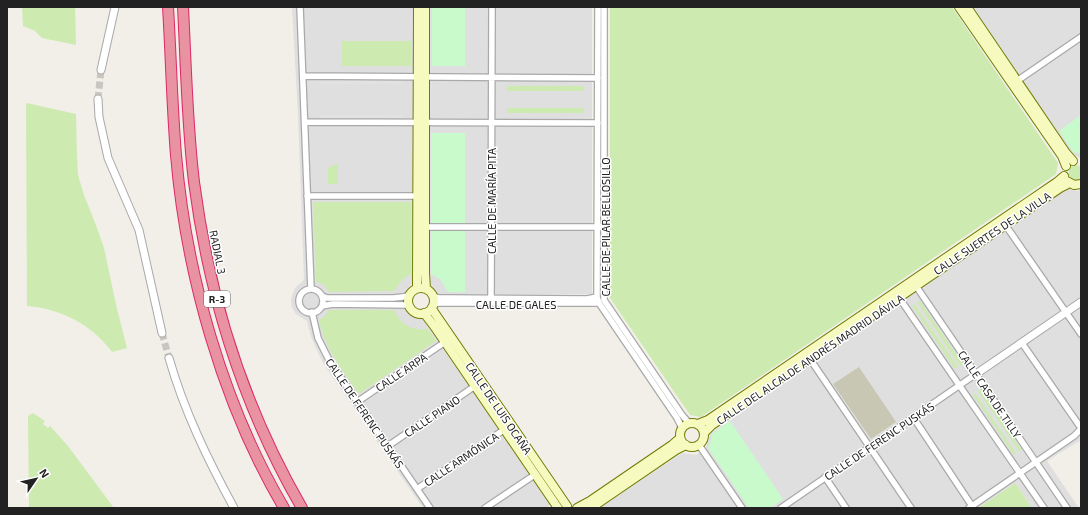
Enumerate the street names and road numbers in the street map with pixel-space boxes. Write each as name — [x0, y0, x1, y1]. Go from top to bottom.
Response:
street label: CALLE DE MARÍA PITA — [485, 148, 498, 254]
street label: CALLE DE PILAR BELLOSILLO — [599, 157, 612, 297]
street label: CALLE SUERTES DE LA VILLA — [931, 189, 1053, 277]
street label: RADIAL 3 — [207, 229, 229, 275]
road number: R-3 — [204, 291, 230, 307]
street label: CALLE DEL ALCALDE ANDRÉS MADRID DÁVILA — [714, 291, 906, 427]
street label: CALLE DE GALES — [476, 298, 556, 311]
street label: CALLE CASA DE TILLY — [956, 348, 1025, 441]
street label: CALLE ARPA — [373, 350, 429, 394]
street label: CALLE DE FERENC PUSKÁS — [323, 355, 407, 471]
street label: CALLE DE LUIS OCAÑA — [463, 359, 535, 457]
street label: CALLE PIANO — [402, 393, 462, 439]
street label: CALLE DE FERENC PUSKÁS — [821, 399, 937, 483]
street label: CALLE ARMÓNICA — [421, 429, 501, 489]

